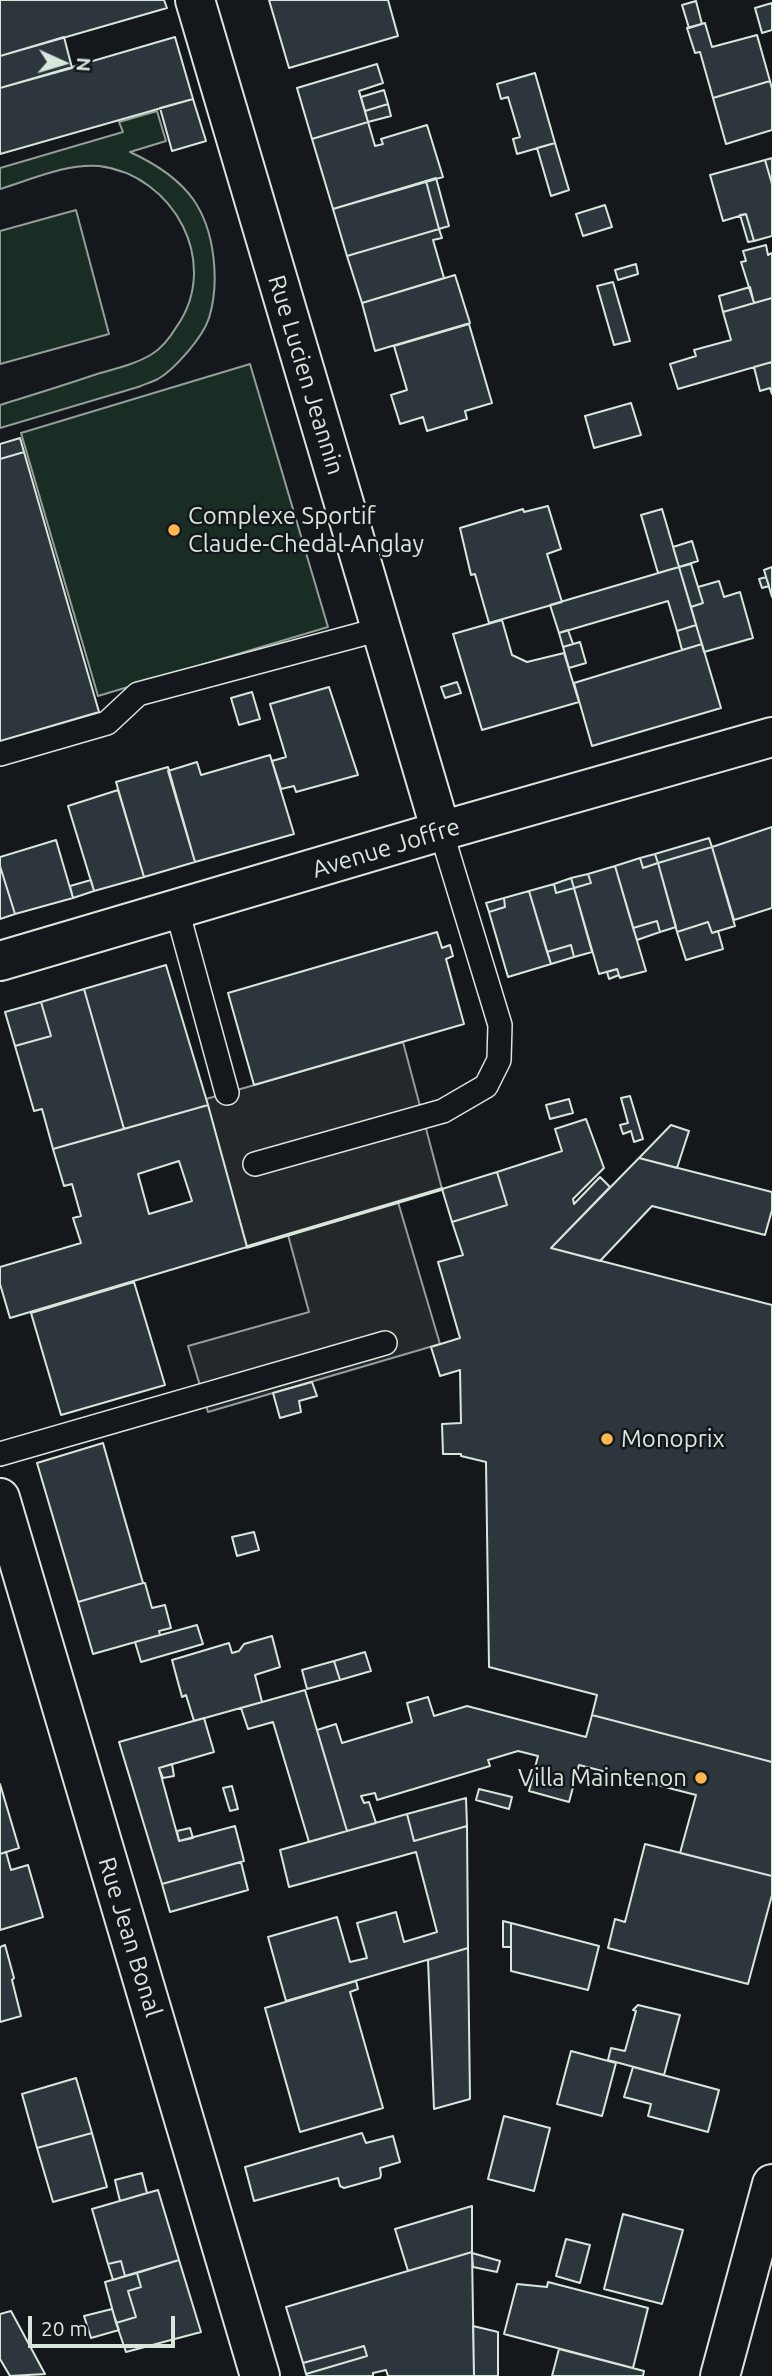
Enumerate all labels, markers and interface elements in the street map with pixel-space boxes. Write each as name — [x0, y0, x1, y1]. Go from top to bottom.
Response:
north arrow — [28, 28, 98, 98]
text: N — [72, 57, 95, 72]
street label: Rue Lucien Jeannin — [262, 272, 350, 478]
place label: Complexe Sportif Claude-Chedal-Anglay — [188, 502, 424, 558]
marker: Complexe Sportif Claude-Chedal-Anglay — [166, 522, 182, 538]
street label: Avenue Joffre — [309, 812, 463, 884]
place label: Monoprix — [621, 1425, 725, 1453]
marker: Monoprix — [599, 1431, 615, 1447]
place label: Villa Maintenon — [518, 1764, 687, 1792]
marker: Villa Maintenon — [693, 1770, 709, 1786]
street label: Rue Jean Bonal — [92, 1854, 168, 2020]
scale bar — [32, 2302, 178, 2346]
text: 20 m — [41, 2316, 88, 2340]

